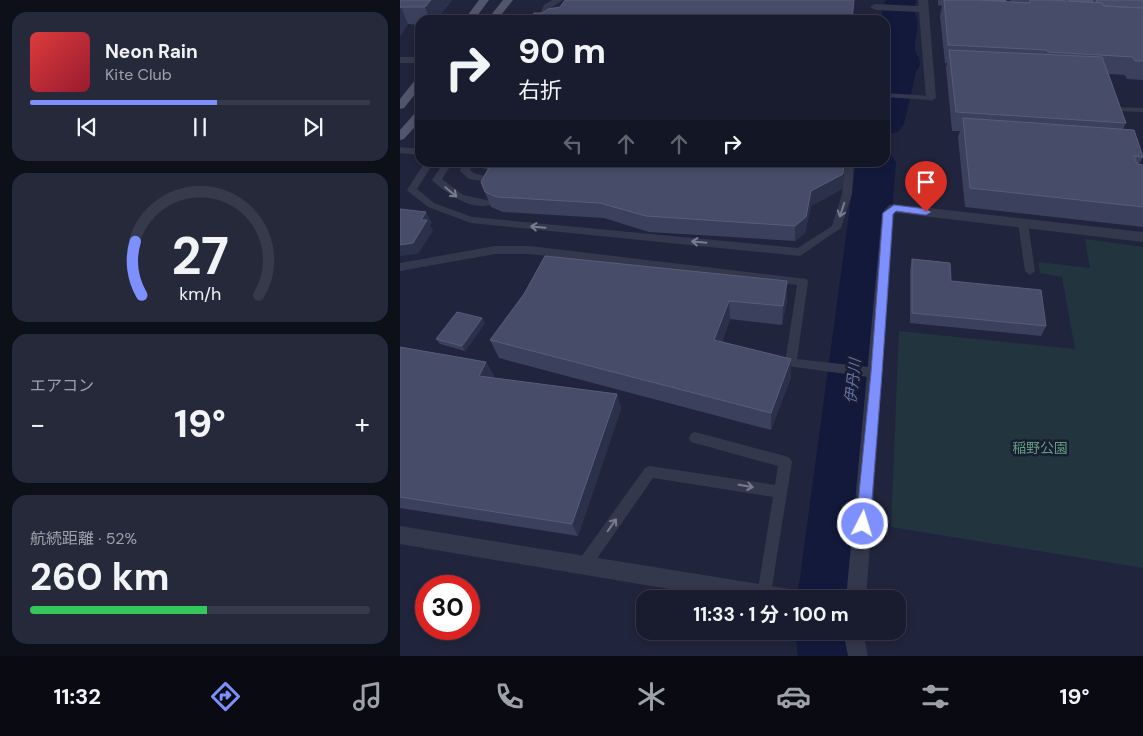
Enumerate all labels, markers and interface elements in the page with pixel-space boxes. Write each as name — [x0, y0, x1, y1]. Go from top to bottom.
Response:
text: 90 m — [518, 28, 606, 74]
icon: right — [435, 35, 500, 100]
text: Neon Rain — [105, 39, 198, 64]
text: Kite Club — [105, 64, 172, 85]
text: 右折 — [518, 76, 562, 105]
icon: previous — [73, 113, 101, 141]
icon: pause — [186, 113, 214, 141]
icon: next — [299, 113, 327, 141]
icon: left — [559, 130, 587, 158]
icon: ahead — [612, 130, 640, 158]
icon: ahead — [665, 130, 693, 158]
icon: right — [718, 130, 746, 158]
pin — [905, 161, 947, 212]
icon: arrive — [912, 168, 940, 196]
one-way arrow — [444, 186, 457, 198]
one-way arrow — [836, 202, 846, 218]
text: 27 — [171, 222, 229, 290]
one-way arrow — [530, 222, 546, 231]
one-way arrow — [692, 237, 708, 247]
text: km/h — [179, 282, 221, 306]
water label: 伊丹川 — [841, 356, 866, 404]
text: エアコン — [30, 375, 94, 396]
text: 19° — [174, 399, 226, 449]
text: − — [30, 406, 45, 443]
text: + — [355, 406, 370, 443]
park label: 稲野公園 — [1012, 439, 1068, 457]
one-way arrow — [738, 482, 754, 492]
position arrow — [836, 497, 888, 549]
one-way arrow — [607, 519, 617, 533]
text: 航続距離 · 52% — [30, 528, 137, 549]
text: 260 km — [30, 552, 169, 602]
speed limit sign: 30 — [415, 575, 480, 640]
text: 11:33 · 1 分 · 100 m — [693, 602, 849, 627]
icon: directions — [208, 679, 243, 714]
icon: music — [350, 679, 385, 714]
icon: phone — [492, 679, 527, 714]
icon: climate — [634, 679, 669, 714]
icon: car — [776, 679, 811, 714]
icon: filters — [918, 679, 953, 714]
text: 11:32 — [53, 682, 101, 711]
text: 19° — [1059, 682, 1089, 711]

